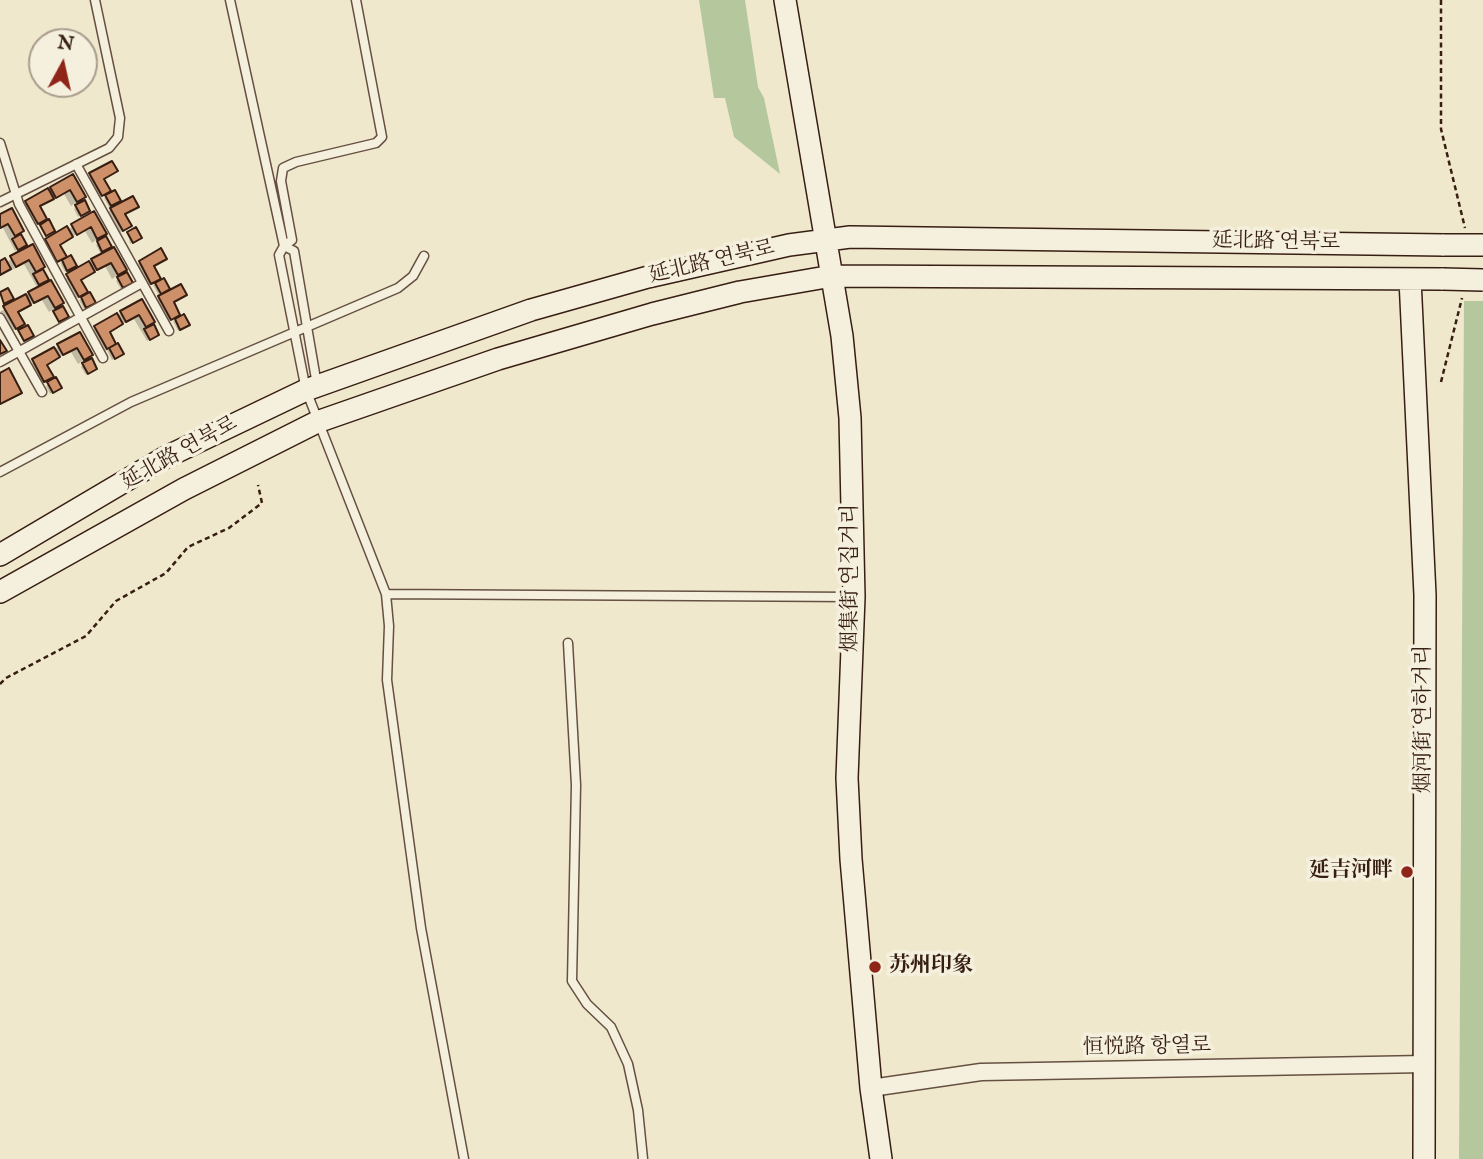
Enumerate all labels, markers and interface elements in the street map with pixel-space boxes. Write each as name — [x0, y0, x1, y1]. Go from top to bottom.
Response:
north arrow — [28, 28, 98, 98]
text: N — [56, 31, 75, 57]
street label: 延北路 연북로 — [1212, 229, 1340, 257]
street label: 延北路 연북로 — [647, 236, 777, 290]
street label: 延北路 연북로 — [118, 412, 242, 496]
street label: 烟集街 연집거리 — [839, 504, 865, 652]
street label: 烟河街 연하거리 — [1412, 645, 1438, 793]
place label: 延吉河畔 — [1309, 859, 1393, 885]
marker: 延吉河畔 — [1399, 864, 1415, 880]
place label: 苏州印象 — [889, 954, 973, 980]
marker: 苏州印象 — [867, 959, 883, 975]
street label: 恒悦路 항열로 — [1083, 1034, 1211, 1062]

